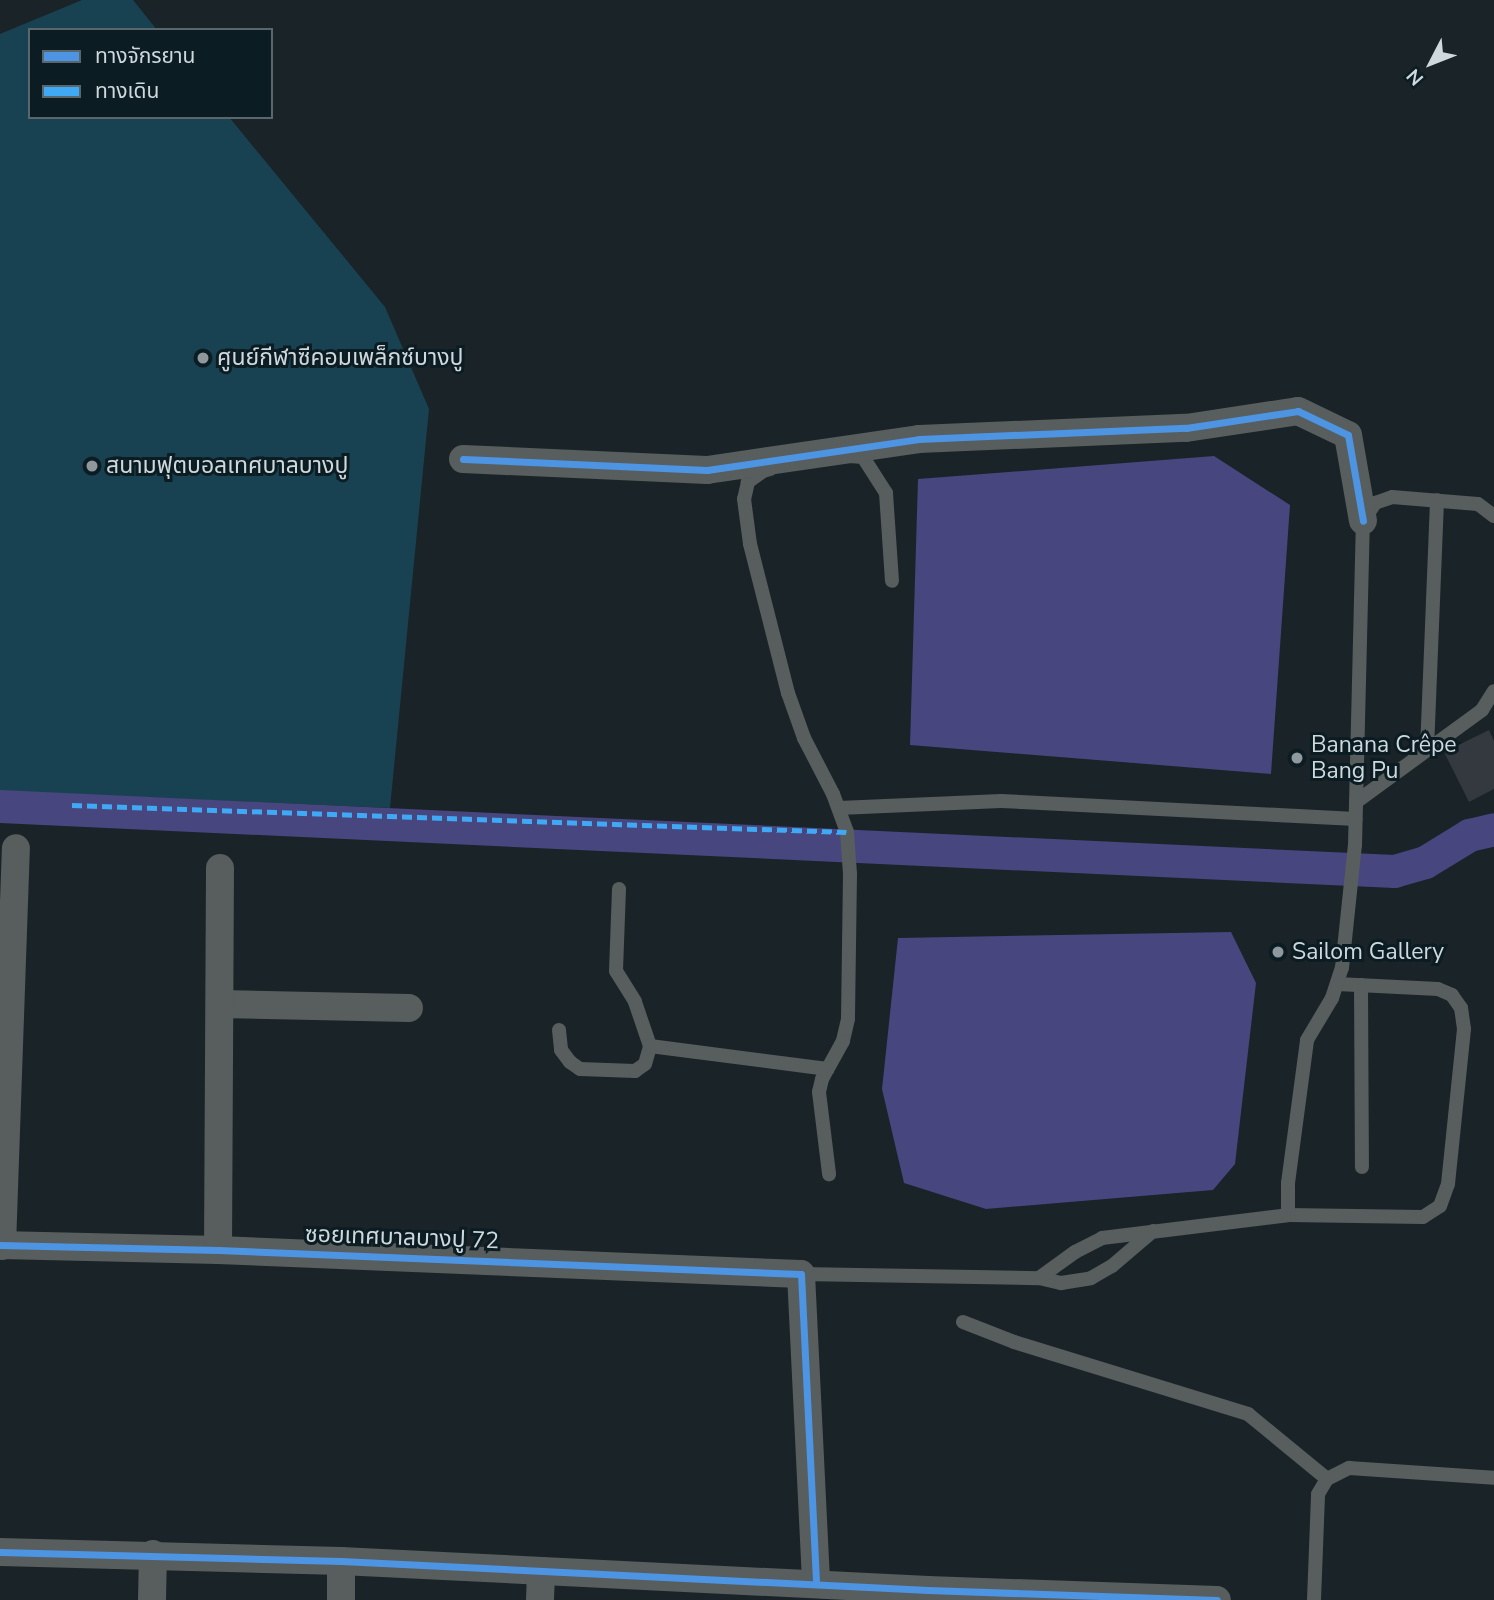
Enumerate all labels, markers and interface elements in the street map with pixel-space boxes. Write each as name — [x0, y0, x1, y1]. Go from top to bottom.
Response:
legend — [28, 28, 273, 119]
north arrow — [1396, 28, 1466, 98]
text: ทางจักรยาน — [95, 42, 196, 70]
text: N — [1401, 63, 1430, 91]
text: ทางเดิน — [95, 77, 159, 105]
place label: ศูนย์กีฬาซีคอมเพล็กซ์บางปู — [217, 344, 463, 372]
marker: ศูนย์กีฬาซีคอมเพล็กซ์บางปู — [195, 350, 211, 366]
place label: สนามฟุตบอลเทศบาลบางปู — [106, 452, 348, 480]
marker: สนามฟุตบอลเทศบาลบางปู — [84, 458, 100, 474]
place label: Banana Crêpe Bang Pu — [1311, 731, 1457, 785]
marker: Banana Crêpe Bang Pu — [1289, 750, 1305, 766]
place label: Sailom Gallery — [1292, 938, 1444, 966]
marker: Sailom Gallery — [1270, 944, 1286, 960]
street label: ซอยเทศบาลบางปู 72 — [304, 1221, 500, 1255]

